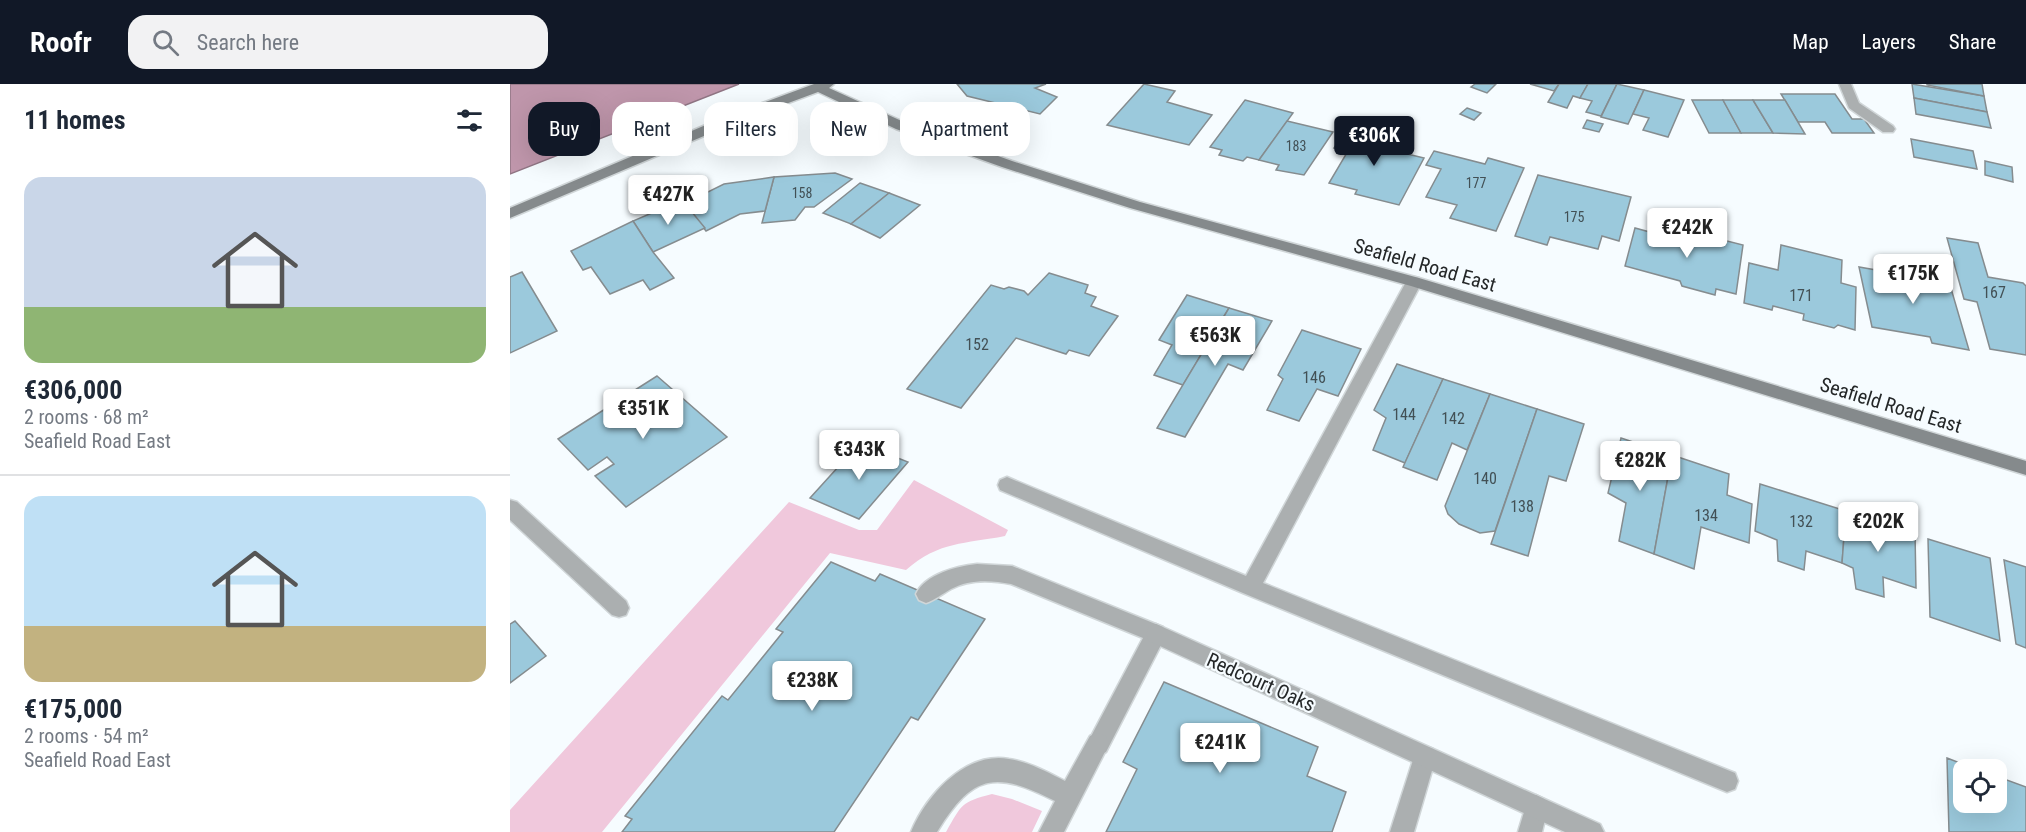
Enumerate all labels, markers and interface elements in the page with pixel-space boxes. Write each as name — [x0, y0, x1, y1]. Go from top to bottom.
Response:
search box — [128, 15, 548, 69]
text: Roofr — [30, 26, 92, 59]
icon: search — [149, 26, 182, 59]
text: Search here — [197, 30, 299, 55]
text: Map — [1792, 30, 1829, 54]
text: Layers — [1862, 30, 1916, 54]
text: Share — [1949, 30, 1996, 54]
chip: Buy — [528, 102, 600, 156]
chip: Rent — [612, 102, 692, 156]
chip: Filters — [704, 102, 798, 156]
chip: New — [810, 102, 888, 156]
chip: Apartment — [900, 102, 1030, 156]
icon: filters — [453, 104, 486, 137]
text: 11 homes — [24, 105, 126, 135]
pin: €306K — [1332, 116, 1416, 167]
text: €306K — [1348, 123, 1400, 147]
house number: 183 — [1286, 138, 1306, 154]
pin: €427K — [626, 175, 710, 226]
house number: 177 — [1466, 175, 1486, 191]
text: €427K — [642, 182, 694, 206]
house number: 158 — [792, 185, 812, 201]
pin: €242K — [1645, 208, 1729, 259]
house number: 175 — [1564, 209, 1584, 225]
text: €242K — [1661, 215, 1713, 239]
icon: home — [201, 216, 309, 324]
street label: Seafield Road East — [1351, 233, 1499, 297]
pin: €175K — [1871, 254, 1955, 305]
text: €175K — [1887, 261, 1939, 285]
house number: 167 — [1982, 283, 2006, 302]
house number: 171 — [1789, 286, 1813, 305]
pin: €563K — [1173, 316, 1257, 367]
text: €563K — [1189, 323, 1241, 347]
house number: 152 — [965, 335, 989, 354]
house number: 146 — [1302, 368, 1326, 387]
street label: Seafield Road East — [1817, 372, 1965, 438]
text: €306,000 — [24, 375, 122, 405]
pin: €351K — [601, 389, 685, 440]
text: €351K — [617, 396, 669, 420]
text: 2 rooms · 68 m² — [24, 405, 149, 429]
house number: 144 — [1392, 405, 1416, 424]
house number: 142 — [1441, 409, 1465, 428]
text: Seafield Road East — [24, 429, 171, 453]
pin: €343K — [817, 430, 901, 481]
text: €343K — [833, 437, 885, 461]
pin: €282K — [1598, 441, 1682, 492]
text: €282K — [1614, 448, 1666, 472]
house number: 140 — [1473, 469, 1497, 488]
house number: 138 — [1510, 497, 1534, 516]
pin: €202K — [1836, 502, 1920, 553]
house number: 134 — [1694, 506, 1718, 525]
text: €202K — [1852, 509, 1904, 533]
house number: 132 — [1789, 512, 1813, 531]
icon: home — [201, 535, 309, 643]
street label: Redcourt Oaks — [1203, 648, 1319, 716]
pin: €238K — [770, 661, 854, 712]
text: €238K — [786, 668, 838, 692]
text: €175,000 — [24, 694, 122, 724]
pin: €241K — [1178, 723, 1262, 774]
text: 2 rooms · 54 m² — [24, 724, 149, 748]
text: €241K — [1194, 730, 1246, 754]
text: Seafield Road East — [24, 748, 171, 772]
map controls — [1953, 759, 2007, 813]
button: locate — [1953, 759, 2007, 813]

